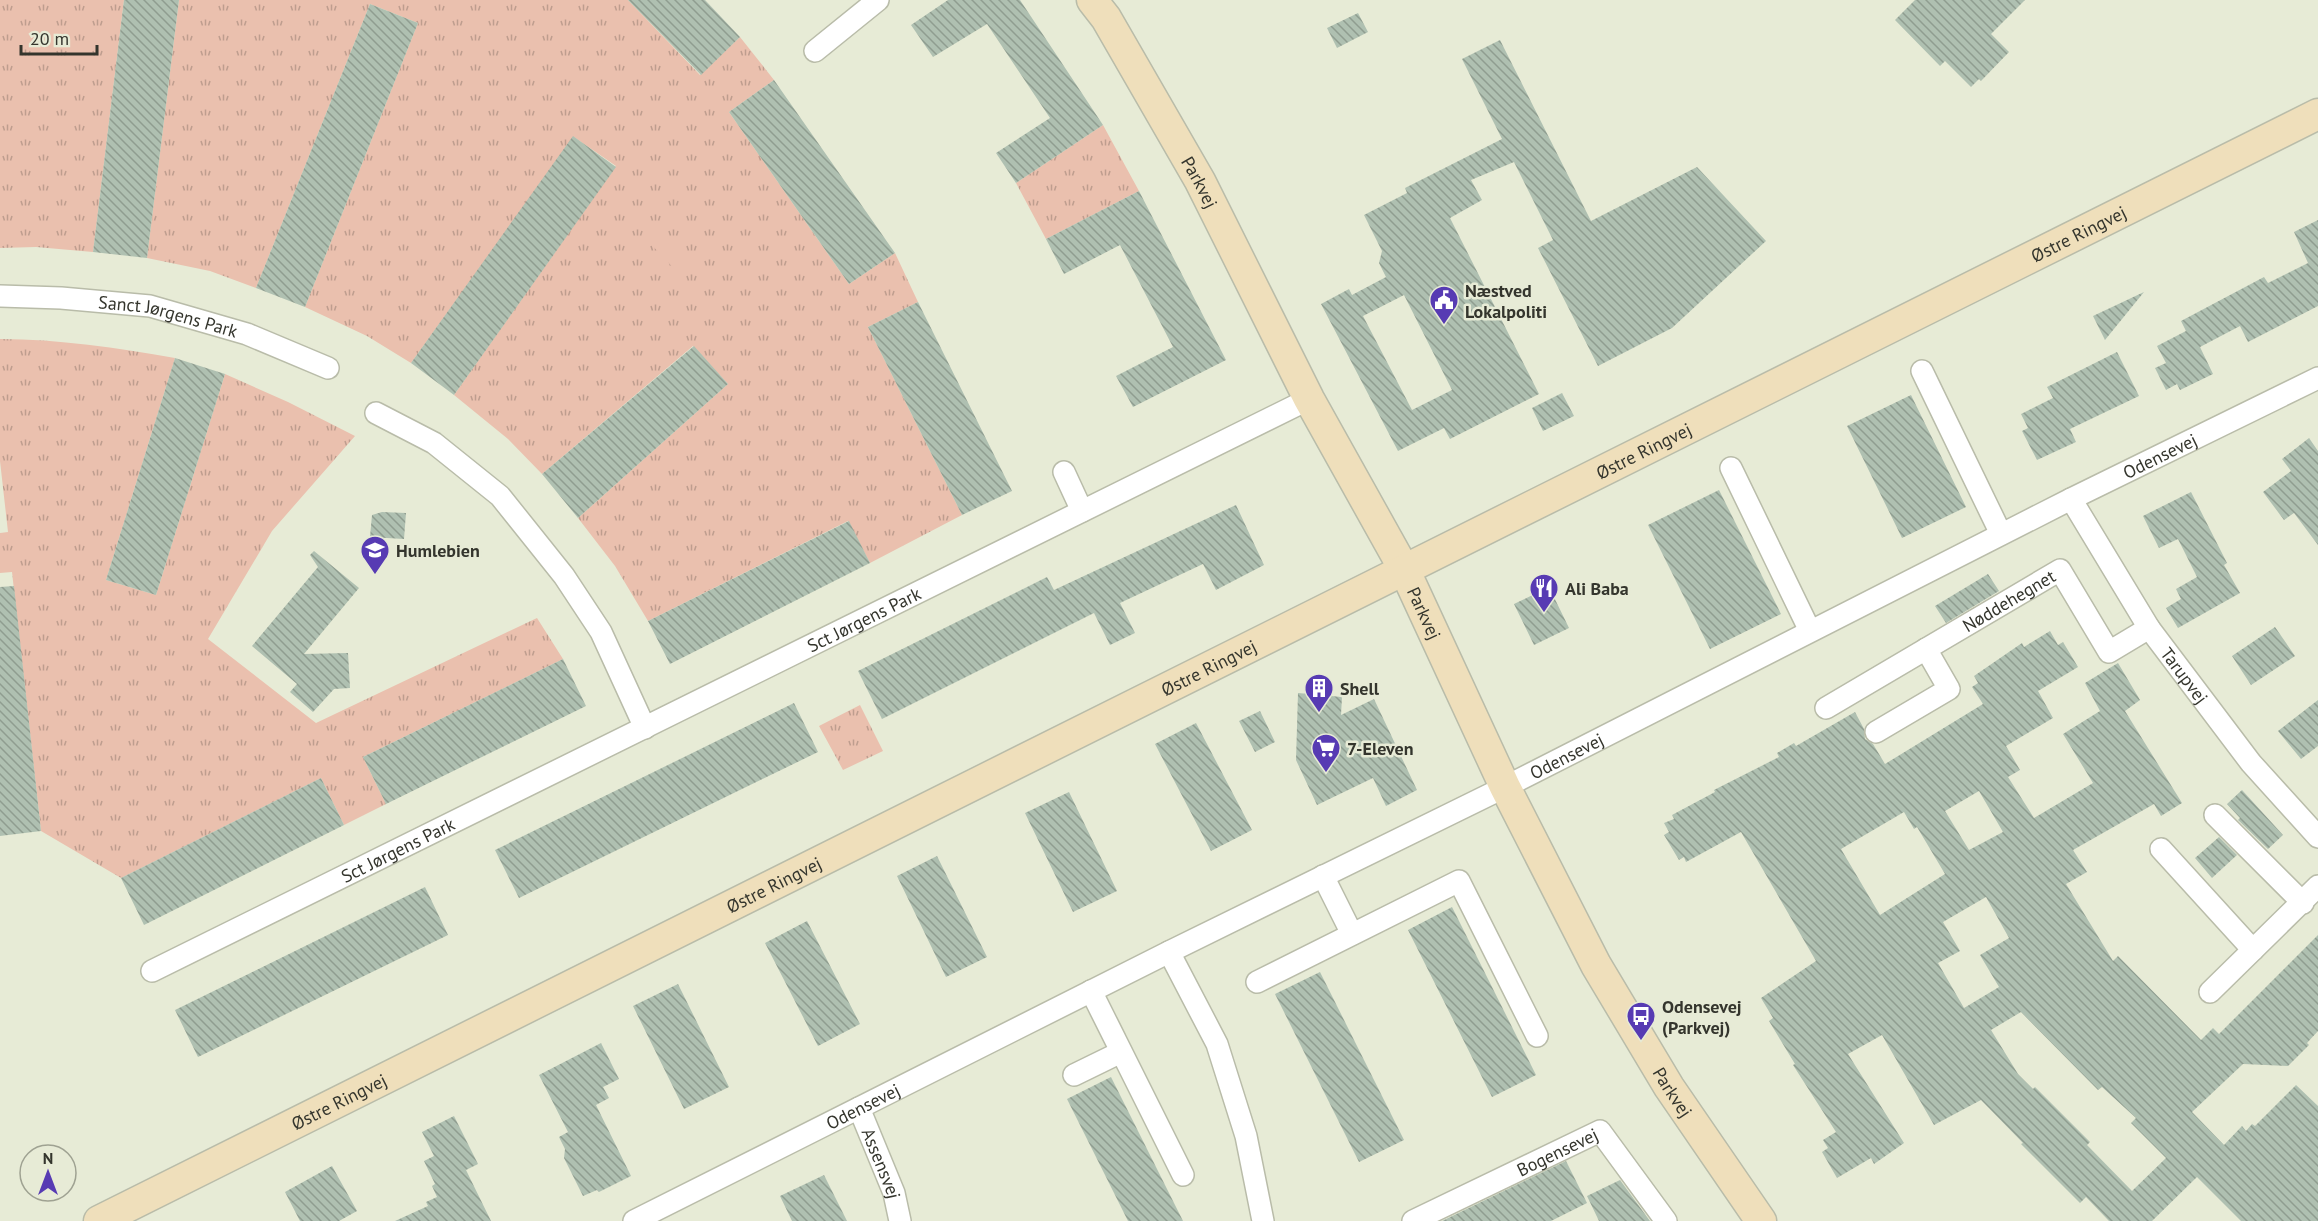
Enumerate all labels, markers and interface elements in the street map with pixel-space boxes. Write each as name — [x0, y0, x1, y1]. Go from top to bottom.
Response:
scale bar — [21, 18, 98, 56]
text: 20 m — [30, 27, 69, 50]
street label: Parkvej — [1177, 152, 1223, 212]
street label: Østre Ringvej — [2027, 200, 2130, 267]
place label: Næstved Lokalpoliti — [1465, 279, 1547, 323]
public building icon: Næstved Lokalpoliti — [1428, 284, 1460, 326]
street label: Sanct Jørgens Park — [97, 290, 241, 342]
street label: Østre Ringvej — [1592, 417, 1695, 484]
street label: Odensevej — [2119, 428, 2201, 483]
school or university icon: Humlebien — [359, 534, 391, 576]
place label: Humlebien — [396, 539, 480, 562]
street label: Nøddehegnet — [1958, 564, 2059, 637]
restaurant icon: Ali Baba — [1528, 572, 1560, 614]
place label: Ali Baba — [1565, 577, 1629, 600]
street label: Sct Jørgens Park — [803, 581, 925, 657]
street label: Parkvej — [1402, 583, 1447, 643]
street label: Østre Ringvej — [1157, 634, 1260, 701]
street label: Tarupvej — [2156, 642, 2213, 708]
building icon: Shell — [1303, 672, 1335, 714]
place label: Shell — [1340, 677, 1380, 700]
street label: Odensevej — [1526, 727, 1607, 784]
supermarket icon: 7-Eleven — [1310, 732, 1342, 774]
place label: 7-Eleven — [1347, 737, 1414, 760]
street label: Sct Jørgens Park — [337, 812, 459, 887]
street label: Østre Ringvej — [722, 851, 825, 918]
place label: Odensevej (Parkvej) — [1662, 995, 1742, 1039]
bus stop icon: Odensevej (Parkvej) — [1625, 1000, 1657, 1042]
street label: Parkvej — [1648, 1063, 1698, 1121]
street label: Østre Ringvej — [287, 1068, 390, 1135]
street label: Odensevej — [822, 1078, 904, 1134]
street label: Bogensevej — [1513, 1122, 1602, 1181]
street label: Assensvej — [857, 1125, 906, 1201]
north arrow — [18, 1143, 78, 1203]
text: N — [43, 1148, 53, 1168]

